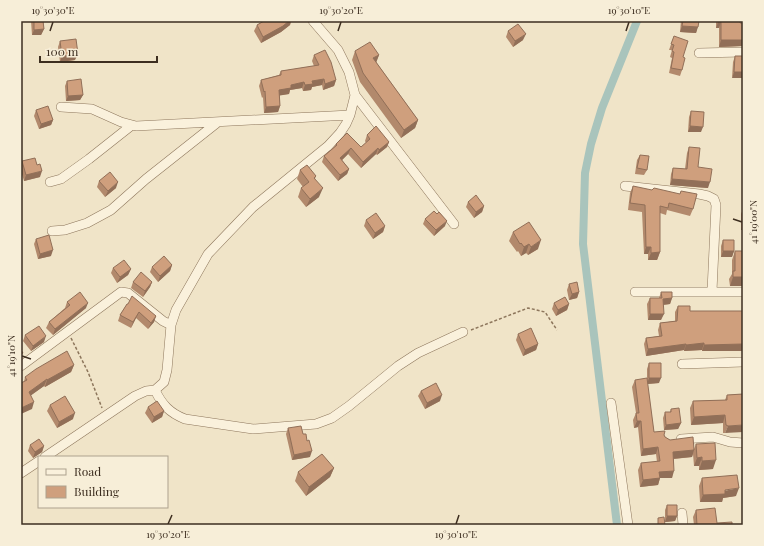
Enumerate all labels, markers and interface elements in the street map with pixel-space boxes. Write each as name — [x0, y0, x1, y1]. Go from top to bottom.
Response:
text: 19°30'30"E — [31, 3, 75, 17]
text: 19°30'20"E — [319, 3, 363, 17]
text: 19°30'10"E — [608, 3, 650, 17]
scale bar — [40, 38, 157, 64]
text: 100 m — [46, 43, 79, 59]
text: 41°19'00"N — [746, 200, 760, 244]
text: 41°19'10"N — [4, 335, 18, 377]
legend — [38, 456, 168, 508]
text: Road — [74, 463, 101, 479]
text: Building — [74, 483, 120, 499]
text: 19°30'20"E — [146, 527, 190, 541]
text: 19°30'10"E — [435, 527, 477, 541]

